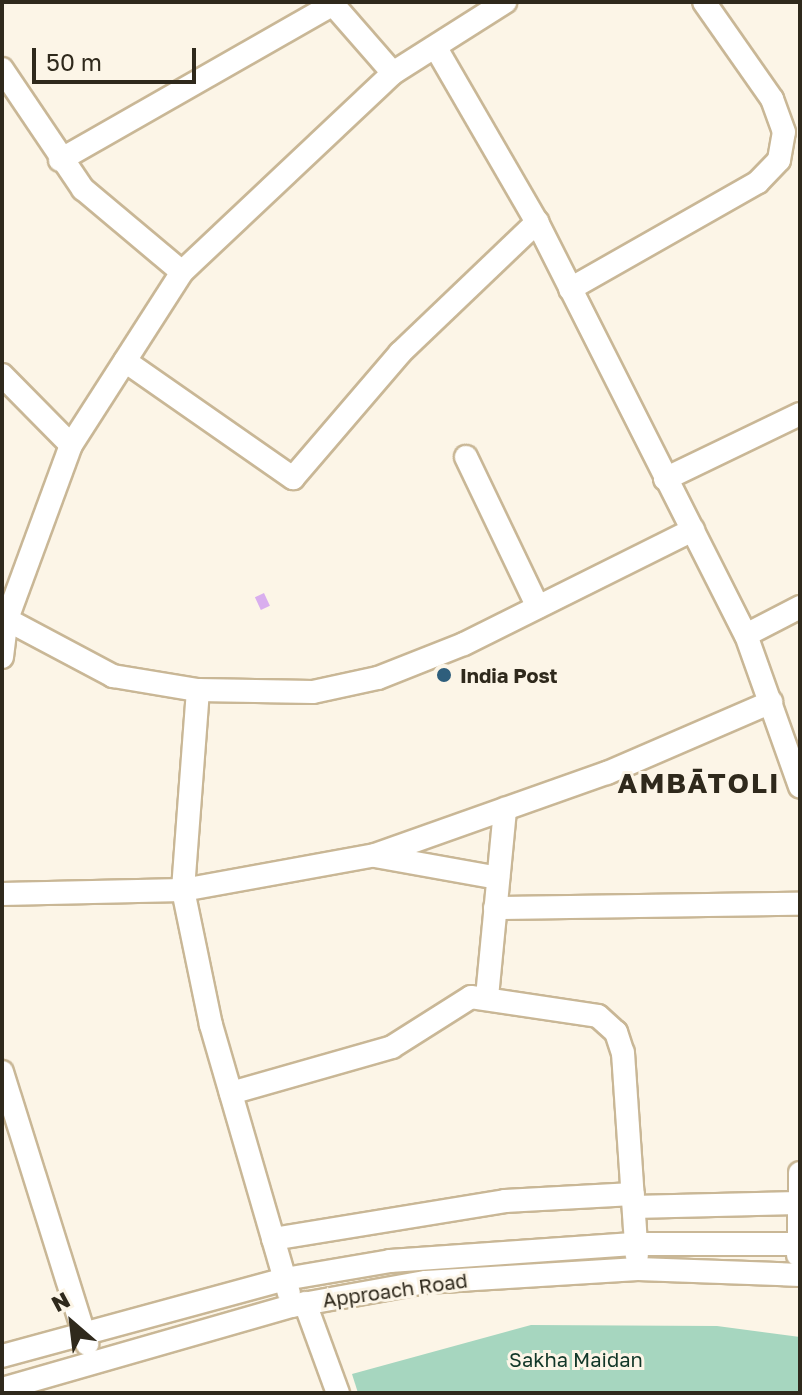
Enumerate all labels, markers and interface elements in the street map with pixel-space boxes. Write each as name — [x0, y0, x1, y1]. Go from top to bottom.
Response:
scale bar — [36, 32, 200, 82]
text: 50 m — [46, 47, 102, 76]
place label: India Post — [460, 663, 558, 687]
marker: India Post — [435, 666, 453, 684]
district label: AMBĀTOLI — [618, 766, 780, 800]
street label: Approach Road — [321, 1268, 469, 1312]
north arrow — [32, 1283, 112, 1363]
text: N — [47, 1286, 74, 1317]
park label: Sakha Maidan — [509, 1347, 643, 1371]

